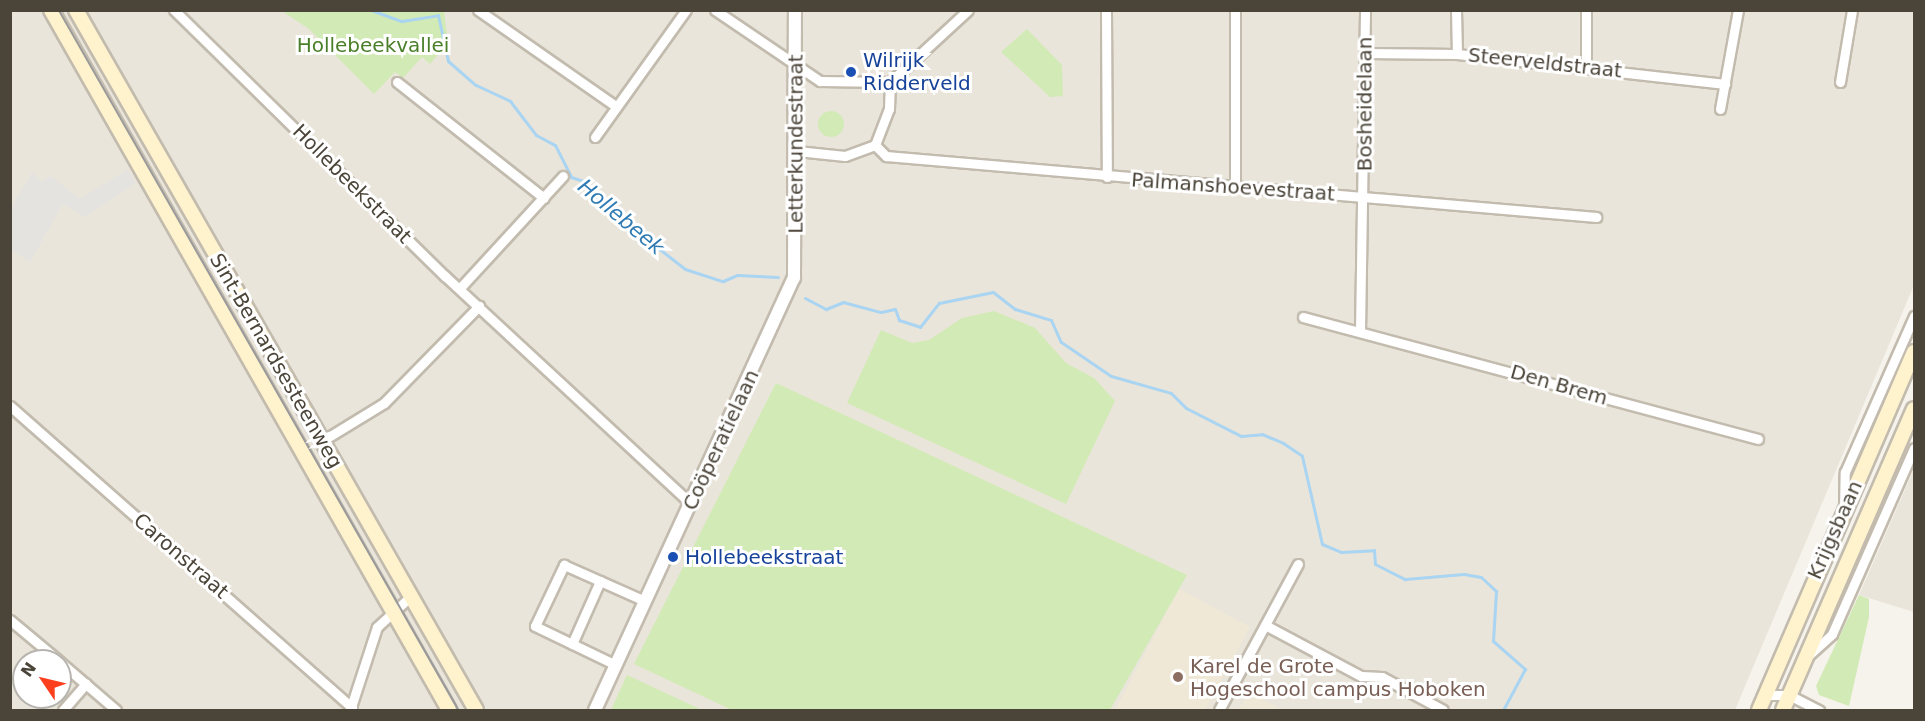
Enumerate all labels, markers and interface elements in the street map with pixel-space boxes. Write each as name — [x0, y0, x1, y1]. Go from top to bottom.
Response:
park label: Hollebeekvallei — [297, 33, 449, 57]
street label: Bosheidelaan — [1353, 37, 1377, 171]
street label: Steerveldstraat — [1467, 43, 1623, 83]
place label: Wilrijk Ridderveld — [863, 48, 971, 95]
street label: Letterkundestraat — [784, 54, 808, 234]
marker: Wilrijk Ridderveld — [844, 65, 858, 79]
street label: Hollebeekstraat — [288, 120, 416, 248]
street label: Palmanshoevestraat — [1130, 168, 1336, 206]
water label: Hollebeek — [573, 174, 669, 260]
street label: Sint-Bernardsesteenweg — [205, 249, 347, 473]
street label: Den Brem — [1508, 360, 1610, 410]
street label: Coöperatielaan — [678, 366, 764, 514]
street label: Krijgsbaan — [1803, 477, 1867, 583]
street label: Caronstraat — [129, 508, 233, 604]
place label: Hollebeekstraat — [685, 545, 843, 569]
marker: Hollebeekstraat — [666, 550, 680, 564]
north arrow — [12, 649, 72, 709]
place label: Karel de Grote Hogeschool campus Hoboken — [1190, 654, 1486, 701]
text: N — [17, 659, 40, 680]
marker: Karel de Grote Hogeschool campus Hoboken — [1171, 670, 1185, 684]

